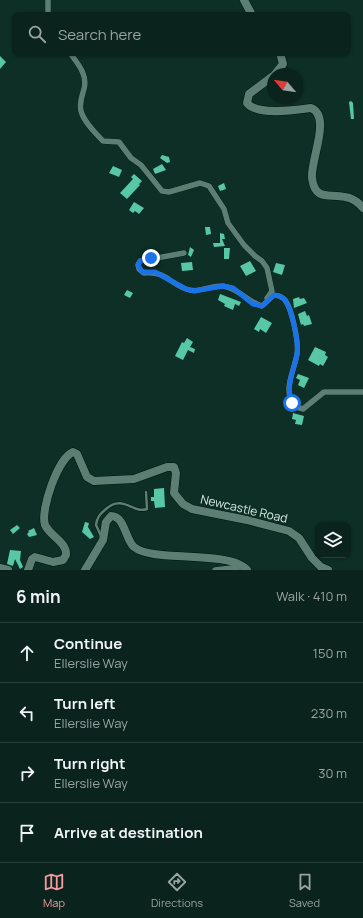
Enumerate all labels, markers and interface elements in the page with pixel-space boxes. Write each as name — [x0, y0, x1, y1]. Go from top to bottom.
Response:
search box — [12, 12, 351, 56]
icon: search — [26, 23, 48, 45]
text: Search here — [58, 24, 141, 45]
north arrow — [267, 68, 303, 104]
route end — [142, 249, 160, 267]
route start — [283, 394, 301, 412]
street label: Newcastle Road — [199, 490, 289, 527]
map controls — [315, 522, 351, 558]
button: layers — [315, 522, 351, 558]
text: 6 min — [16, 585, 61, 608]
text: Walk · 410 m — [276, 587, 347, 605]
text: Continue — [54, 633, 122, 654]
icon: ahead — [16, 642, 38, 664]
text: 150 m — [313, 644, 347, 662]
text: Ellerslie Way — [54, 654, 128, 672]
text: Turn left — [54, 693, 116, 714]
icon: left — [16, 702, 38, 724]
text: 230 m — [311, 704, 347, 722]
text: Ellerslie Way — [54, 714, 128, 732]
text: Turn right — [54, 753, 125, 774]
icon: right — [16, 762, 38, 784]
text: 30 m — [318, 764, 347, 782]
text: Ellerslie Way — [54, 774, 128, 792]
icon: arrive — [16, 822, 38, 844]
text: Arrive at destination — [54, 822, 203, 843]
tab: Map — [43, 871, 65, 910]
tab: Directions — [151, 871, 203, 910]
tab: Saved — [289, 871, 320, 910]

